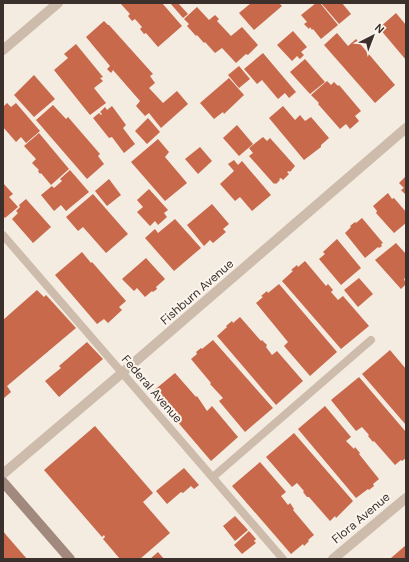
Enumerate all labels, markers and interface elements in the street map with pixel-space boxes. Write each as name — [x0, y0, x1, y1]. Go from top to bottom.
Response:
north arrow — [353, 16, 393, 56]
text: N — [372, 21, 387, 36]
street label: Fishburn Avenue — [157, 256, 237, 328]
street label: Federal Avenue — [118, 352, 186, 426]
street label: Flora Avenue — [329, 489, 394, 547]

